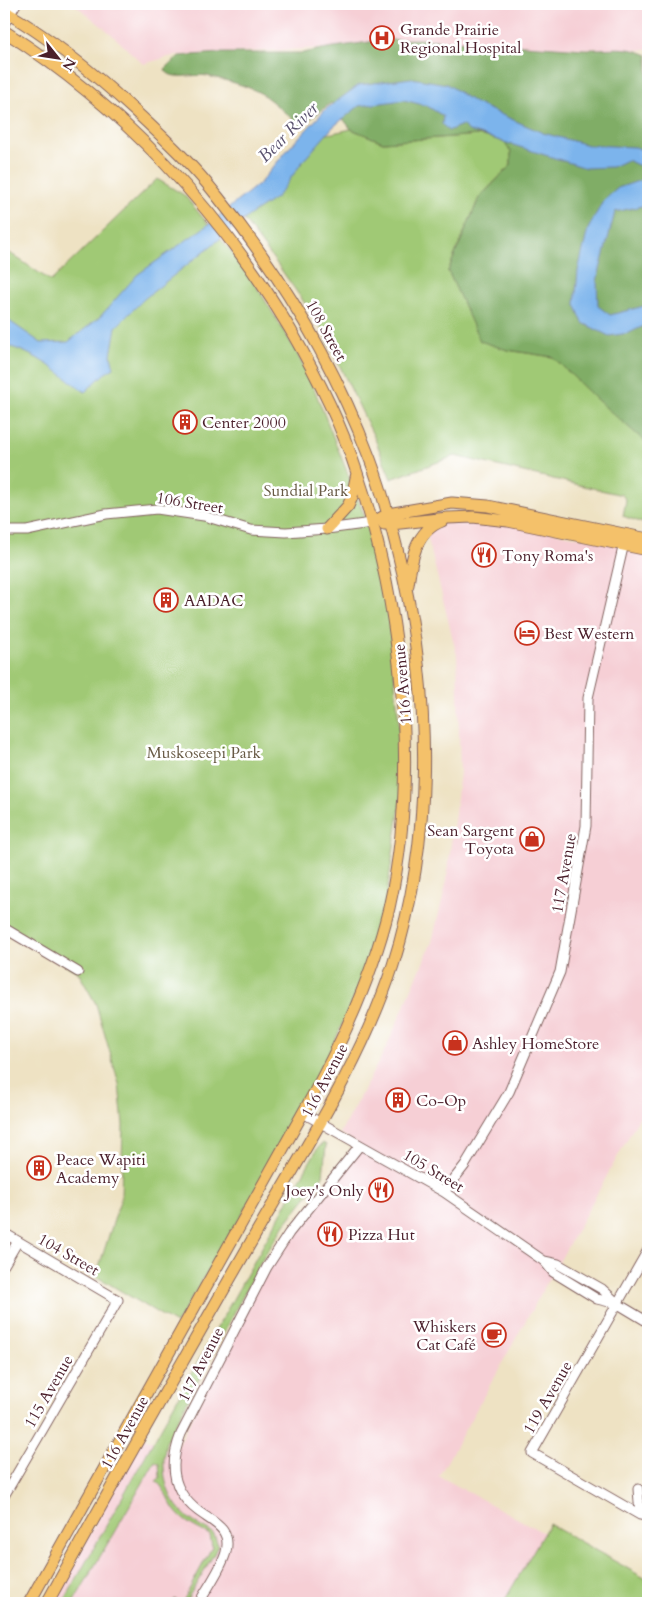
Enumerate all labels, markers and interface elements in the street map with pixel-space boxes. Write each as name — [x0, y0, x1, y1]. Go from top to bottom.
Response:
place label: Grande Prairie Regional Hospital — [400, 19, 521, 59]
hospital icon: Grande Prairie Regional Hospital — [369, 25, 395, 51]
north arrow — [32, 32, 82, 82]
text: N — [58, 54, 80, 74]
water label: Bear River — [253, 96, 325, 168]
street label: 108 Street — [300, 296, 352, 365]
building icon: Center 2000 — [172, 409, 198, 435]
place label: Center 2000 — [202, 412, 286, 434]
park label: Sundial Park — [264, 480, 349, 502]
street label: 106 Street — [155, 487, 225, 519]
restaurant icon: Tony Roma's — [471, 542, 497, 568]
place label: Tony Roma's — [502, 545, 593, 567]
building icon: AADAC — [153, 587, 179, 613]
place label: AADAC — [184, 590, 243, 612]
hotel icon: Best Western — [514, 620, 540, 646]
place label: Best Western — [544, 623, 634, 645]
street label: 116 Avenue — [389, 643, 417, 725]
park label: Muskoseepi Park — [147, 742, 262, 764]
place label: Sean Sargent Toyota — [427, 820, 514, 860]
shop icon: Sean Sargent Toyota — [519, 826, 545, 852]
street label: 117 Avenue — [546, 831, 582, 915]
shop icon: Ashley HomeStore — [442, 1030, 468, 1056]
place label: Ashley HomeStore — [472, 1033, 599, 1055]
street label: 116 Avenue — [296, 1040, 354, 1121]
building icon: Co-Op — [385, 1087, 411, 1113]
place label: Co-Op — [416, 1090, 466, 1112]
street label: 105 Street — [399, 1144, 468, 1198]
place label: Peace Wapiti Academy — [56, 1149, 146, 1189]
building icon: Peace Wapiti Academy — [26, 1155, 52, 1181]
restaurant icon: Joey's Only — [368, 1177, 394, 1203]
place label: Joey's Only — [283, 1180, 365, 1202]
restaurant icon: Pizza Hut — [317, 1221, 343, 1247]
place label: Pizza Hut — [348, 1224, 415, 1246]
street label: 104 Street — [34, 1228, 103, 1281]
place label: Whiskers Cat Café — [412, 1316, 476, 1356]
cafe icon: Whiskers Cat Café — [481, 1322, 507, 1348]
street label: 117 Avenue — [173, 1323, 229, 1405]
street label: 115 Avenue — [19, 1351, 79, 1432]
street label: 119 Avenue — [518, 1357, 578, 1438]
street label: 116 Avenue — [96, 1392, 154, 1473]

